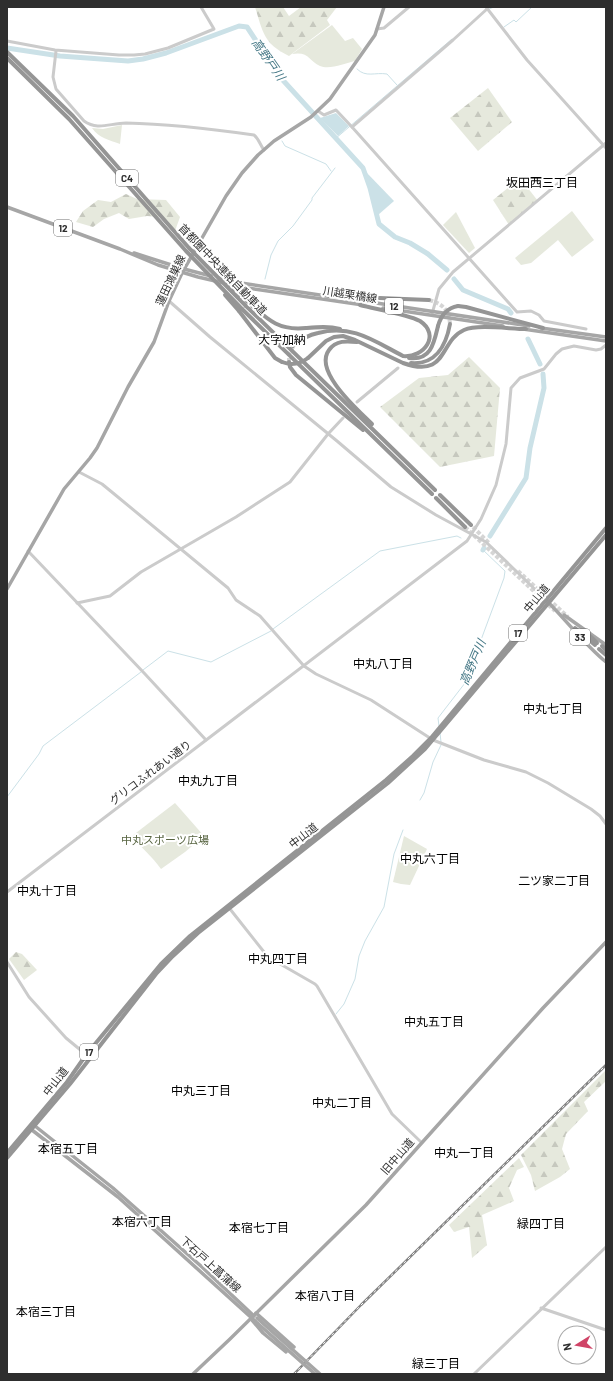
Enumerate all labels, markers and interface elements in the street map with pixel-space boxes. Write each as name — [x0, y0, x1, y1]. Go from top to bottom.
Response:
water label: 高野戸川 — [249, 35, 290, 84]
road number: C4 — [116, 170, 138, 186]
district label: 坂田西三丁目 — [506, 175, 578, 189]
road number: 12 — [54, 220, 72, 236]
street label: 首都圏中央連絡自動車道 — [176, 221, 270, 317]
street label: 蓮田鴻巣線 — [152, 252, 188, 308]
street label: 川越栗橋線 — [322, 283, 378, 305]
road number: 12 — [385, 298, 403, 314]
district label: 大字加納 — [258, 332, 306, 346]
street label: 中山道 — [520, 581, 552, 615]
road number: 17 — [509, 625, 527, 641]
road number: 33 — [570, 629, 590, 645]
water label: 高野戸川 — [456, 635, 489, 687]
district label: 中丸八丁目 — [353, 656, 413, 670]
district label: 中丸七丁目 — [523, 701, 583, 715]
street label: グリコふれあい通り — [107, 737, 193, 807]
district label: 中丸九丁目 — [178, 773, 238, 787]
street label: 中山道 — [286, 820, 320, 850]
park label: 中丸スポーツ広場 — [121, 833, 209, 846]
district label: 中丸六丁目 — [400, 851, 460, 865]
district label: 二ツ家二丁目 — [518, 873, 590, 887]
district label: 中丸十丁目 — [17, 883, 77, 897]
district label: 中丸四丁目 — [248, 951, 308, 965]
district label: 中丸五丁目 — [404, 1014, 464, 1028]
road number: 17 — [80, 1044, 98, 1060]
street label: 中山道 — [40, 1064, 70, 1098]
district label: 中丸三丁目 — [171, 1083, 231, 1097]
district label: 中丸二丁目 — [312, 1095, 372, 1109]
street label: 旧中山道 — [378, 1135, 416, 1177]
district label: 本宿五丁目 — [38, 1141, 98, 1155]
district label: 中丸一丁目 — [434, 1145, 494, 1159]
district label: 本宿六丁目 — [112, 1214, 172, 1228]
district label: 緑四丁目 — [517, 1216, 565, 1230]
district label: 本宿七丁目 — [229, 1220, 289, 1234]
street label: 下石戸上菖蒲線 — [178, 1233, 244, 1295]
district label: 本宿八丁目 — [295, 1288, 355, 1302]
district label: 本宿三丁目 — [16, 1304, 76, 1318]
north arrow — [557, 1325, 597, 1365]
text: N — [560, 1342, 574, 1352]
district label: 緑三丁目 — [412, 1356, 460, 1370]

